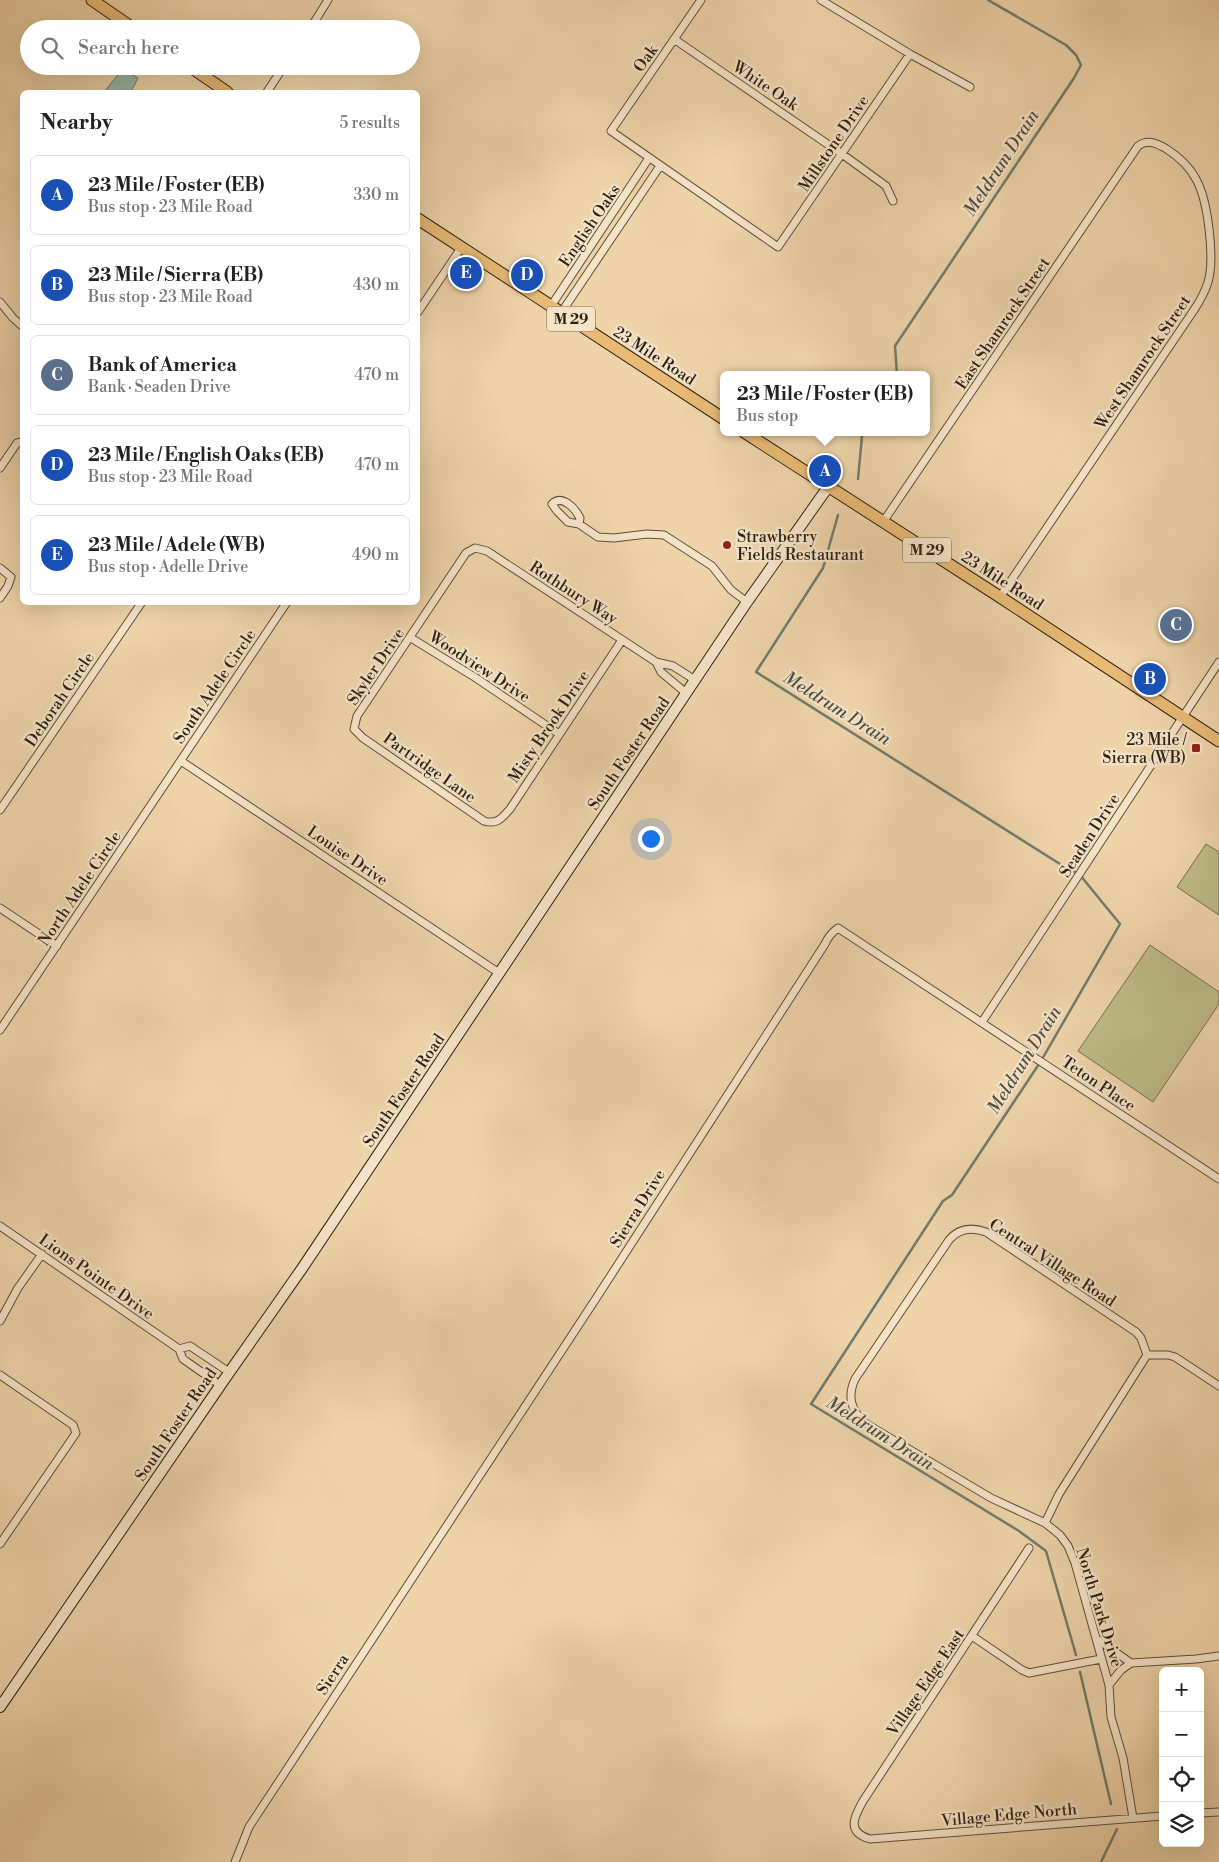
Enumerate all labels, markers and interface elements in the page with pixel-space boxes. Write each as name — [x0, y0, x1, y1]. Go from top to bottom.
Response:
search box — [20, 20, 420, 75]
icon: search — [38, 34, 66, 62]
text: Search here — [78, 36, 179, 60]
street label: Oak — [629, 40, 663, 76]
street label: White Oak — [728, 56, 803, 116]
street label: Millstone Drive — [794, 91, 873, 196]
water label: Meldrum Drain — [958, 105, 1045, 221]
text: Nearby — [40, 110, 113, 136]
text: 5 results — [339, 113, 400, 133]
text: 23 Mile / Foster (EB) — [88, 173, 264, 197]
street label: English Oaks — [555, 180, 625, 271]
text: A — [51, 185, 63, 205]
text: 330 m — [353, 185, 399, 205]
text: Bus stop · 23 Mile Road — [88, 197, 253, 217]
street label: East Shamrock Street — [951, 253, 1055, 393]
pin: E — [450, 254, 482, 292]
pin: D — [511, 256, 543, 294]
text: 23 Mile / Sierra (EB) — [88, 263, 263, 287]
text: B — [51, 275, 63, 295]
text: 430 m — [353, 275, 399, 295]
text: Bus stop · 23 Mile Road — [88, 287, 253, 307]
street label: West Shamrock Street — [1090, 291, 1195, 434]
road number: M 29 — [547, 306, 595, 332]
street label: 23 Mile Road — [610, 322, 699, 390]
text: Bank of America — [88, 353, 237, 377]
text: C — [51, 365, 63, 385]
text: 470 m — [355, 365, 399, 385]
popup — [720, 371, 930, 436]
text: Bank · Seaden Drive — [88, 377, 231, 397]
text: 23 Mile / Foster (EB) — [737, 382, 913, 406]
text: Bus stop — [737, 406, 798, 426]
text: 23 Mile / English Oaks (EB) — [88, 443, 324, 467]
pin: A — [809, 452, 841, 490]
text: D — [51, 455, 63, 475]
text: 470 m — [355, 455, 399, 475]
text: Bus stop · 23 Mile Road — [88, 467, 253, 487]
place label: Strawberry Fields Restaurant — [737, 527, 865, 565]
text: 23 Mile / Adele (WB) — [88, 533, 265, 557]
road number: M 29 — [903, 538, 951, 562]
marker: Strawberry Fields Restaurant — [721, 539, 733, 551]
text: E — [51, 545, 63, 565]
text: 490 m — [352, 545, 399, 565]
street label: 23 Mile Road — [958, 547, 1047, 615]
text: Bus stop · Adelle Drive — [88, 557, 248, 577]
street label: Rothbury Way — [526, 557, 622, 629]
pin: C — [1160, 606, 1192, 644]
street label: Skyler Drive — [343, 624, 409, 709]
street label: South Adele Circle — [169, 626, 261, 748]
street label: Woodview Drive — [424, 626, 534, 707]
street label: Deborah Circle — [21, 648, 99, 751]
pin: B — [1134, 660, 1166, 698]
street label: Misty Brook Drive — [504, 666, 594, 787]
water label: Meldrum Drain — [779, 666, 896, 751]
street label: South Foster Road — [584, 693, 674, 814]
street label: Partridge Lane — [379, 728, 480, 807]
place label: 23 Mile / Sierra (WB) — [1102, 730, 1187, 768]
marker: 23 Mile / Sierra (WB) — [1190, 742, 1202, 754]
street label: Seaden Drive — [1055, 790, 1124, 881]
street label: Louise Drive — [303, 822, 392, 890]
your location — [638, 826, 664, 852]
street label: North Adele Circle — [34, 827, 126, 950]
water label: Meldrum Drain — [982, 1001, 1067, 1118]
street label: South Foster Road — [359, 1030, 449, 1151]
street label: Teton Place — [1058, 1052, 1139, 1116]
street label: Sierra Drive — [606, 1166, 670, 1251]
street label: Central Village Road — [985, 1214, 1120, 1311]
street label: Lions Pointe Drive — [35, 1230, 158, 1324]
street label: South Foster Road — [131, 1364, 221, 1485]
water label: Meldrum Drain — [822, 1391, 939, 1476]
street label: North Park Drive — [1071, 1545, 1127, 1670]
street label: Village Edge East — [882, 1625, 969, 1741]
street label: Sierra — [312, 1650, 354, 1699]
map controls — [1159, 1667, 1204, 1847]
button: + — [1159, 1667, 1204, 1712]
button: − — [1159, 1712, 1204, 1757]
button: locate — [1159, 1757, 1204, 1802]
street label: Village Edge North — [940, 1799, 1078, 1831]
button: layers — [1159, 1802, 1204, 1847]

